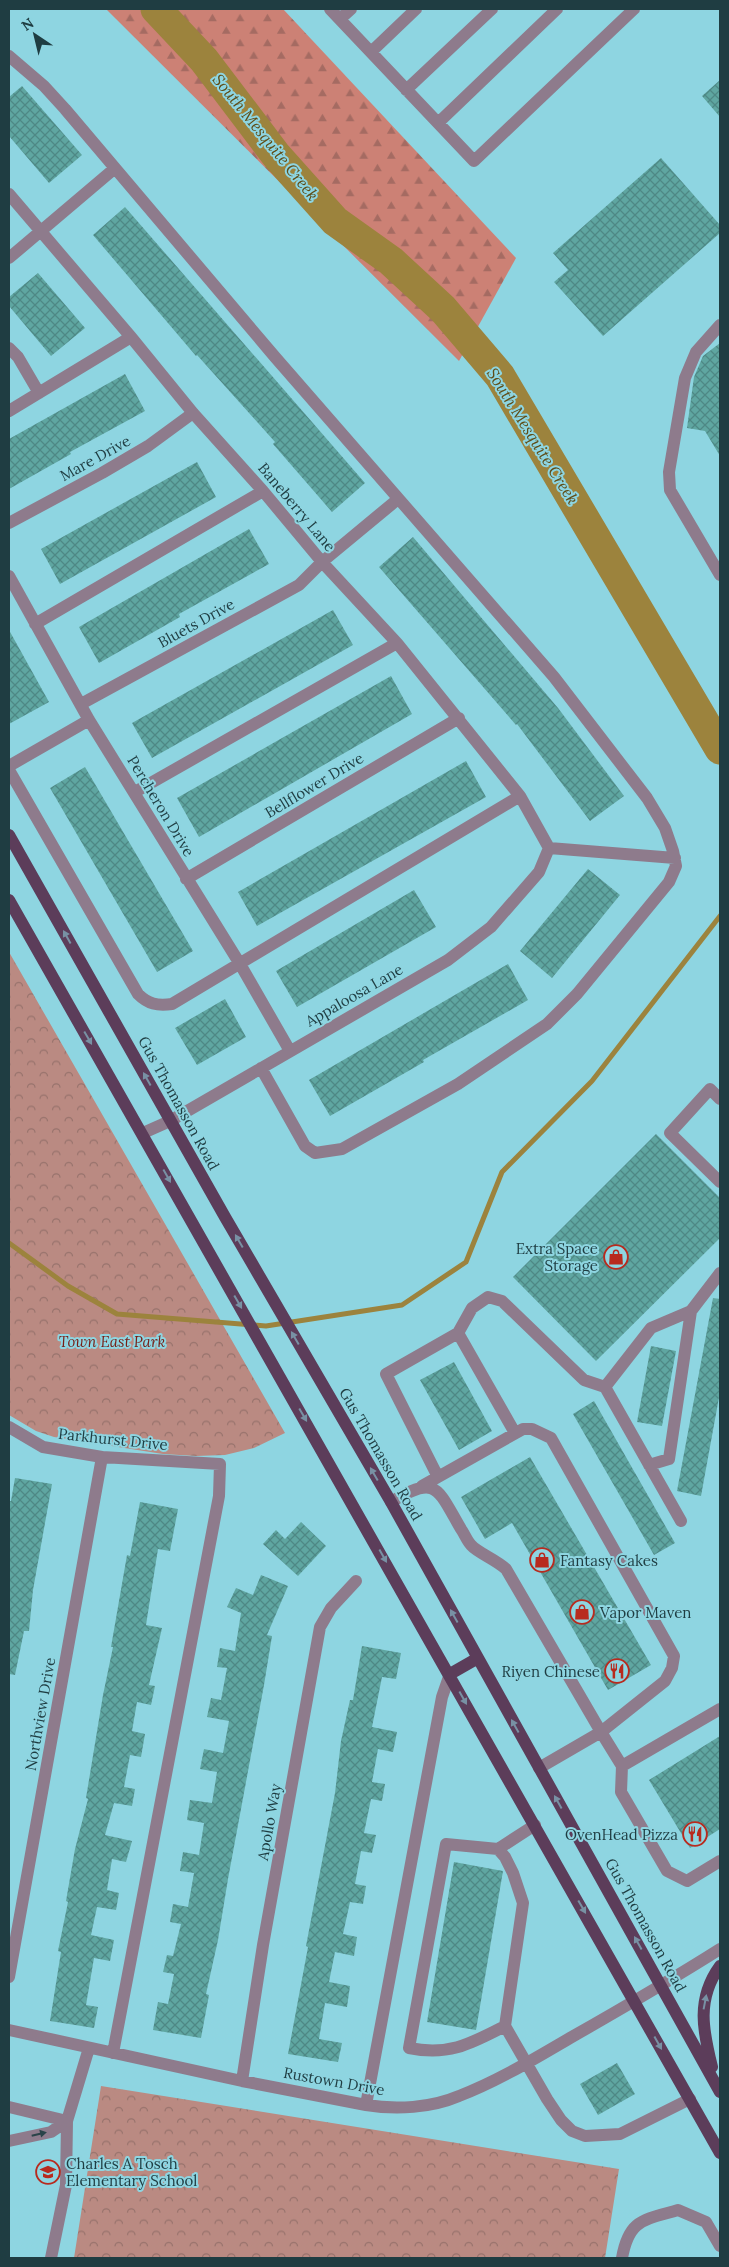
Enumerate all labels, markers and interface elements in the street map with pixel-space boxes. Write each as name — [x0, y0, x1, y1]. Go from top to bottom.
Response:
north arrow — [10, 10, 60, 60]
text: N — [18, 14, 37, 35]
water label: South Mesquite Creek — [209, 70, 323, 204]
water label: South Mesquite Creek — [483, 364, 583, 508]
street label: Mare Drive — [57, 431, 133, 485]
street label: Baneberry Lane — [254, 459, 340, 555]
street label: Bluets Drive — [154, 594, 238, 652]
street label: Bellflower Drive — [261, 748, 367, 822]
street label: Percheron Drive — [123, 752, 199, 860]
one-way arrow — [63, 930, 72, 944]
street label: Appaloosa Lane — [301, 959, 406, 1031]
one-way arrow — [84, 1030, 92, 1045]
street label: Gus Thomasson Road — [134, 1033, 224, 1173]
one-way arrow — [142, 1072, 151, 1085]
one-way arrow — [163, 1169, 171, 1183]
one-way arrow — [234, 1234, 243, 1247]
place label: Extra Space Storage — [516, 1239, 598, 1275]
shop icon: Extra Space Storage — [603, 1244, 629, 1270]
one-way arrow — [233, 1295, 242, 1308]
one-way arrow — [291, 1331, 299, 1346]
park label: Town East Park — [59, 1332, 165, 1351]
street label: Gus Thomasson Road — [335, 1384, 427, 1524]
one-way arrow — [299, 1408, 307, 1422]
street label: Parkhurst Drive — [57, 1424, 169, 1454]
one-way arrow — [370, 1468, 379, 1481]
shop icon: Fantasy Cakes — [529, 1547, 555, 1573]
one-way arrow — [379, 1550, 388, 1563]
place label: Fantasy Cakes — [560, 1551, 658, 1570]
shop icon: Vapor Maven — [569, 1599, 595, 1625]
place label: Vapor Maven — [599, 1603, 691, 1622]
one-way arrow — [450, 1609, 459, 1622]
street label: Northview Drive — [21, 1656, 59, 1772]
restaurant icon: Riyen Chinese — [604, 1658, 630, 1684]
place label: Riyen Chinese — [501, 1662, 600, 1681]
one-way arrow — [459, 1690, 467, 1705]
one-way arrow — [511, 1718, 519, 1733]
street label: Apollo Way — [253, 1782, 285, 1863]
one-way arrow — [553, 1795, 562, 1808]
restaurant icon: OvenHead Pizza — [682, 1821, 708, 1847]
place label: OvenHead Pizza — [565, 1825, 678, 1844]
street label: Gus Thomasson Road — [601, 1855, 691, 1995]
one-way arrow — [577, 1900, 586, 1914]
one-way arrow — [633, 1936, 642, 1950]
one-way arrow — [701, 1995, 709, 2010]
one-way arrow — [654, 2036, 663, 2050]
street label: Rustown Drive — [282, 2063, 386, 2099]
one-way arrow — [32, 2130, 47, 2138]
place label: Charles A Tosch Elementary School — [66, 2154, 197, 2190]
school or university icon: Charles A Tosch Elementary School — [35, 2159, 61, 2185]

